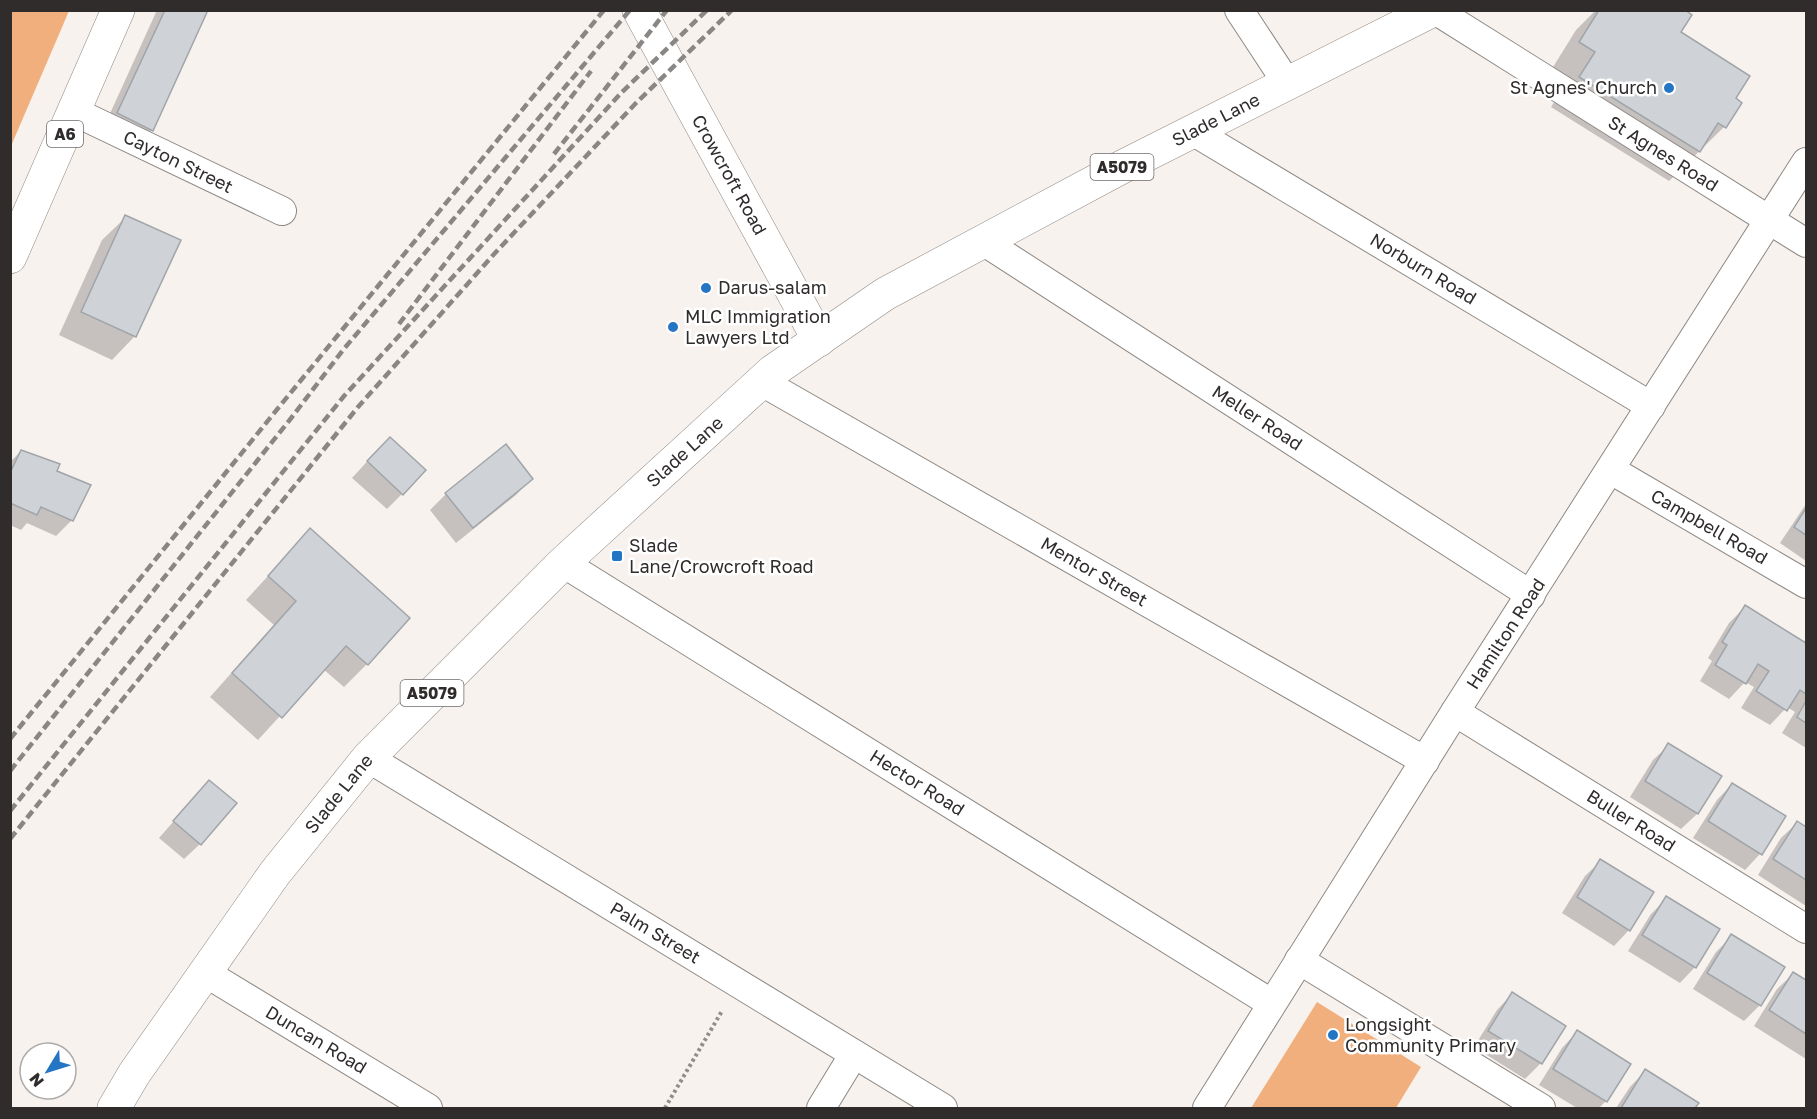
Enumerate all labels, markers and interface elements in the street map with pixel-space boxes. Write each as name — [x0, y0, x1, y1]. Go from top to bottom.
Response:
place label: St Agnes' Church — [1510, 76, 1657, 98]
marker: St Agnes' Church — [1662, 81, 1676, 95]
street label: Slade Lane — [1168, 88, 1263, 151]
street label: Crowcroft Road — [688, 111, 772, 238]
street label: St Agnes Road — [1604, 111, 1723, 196]
road number: A6 — [47, 121, 83, 147]
street label: Cayton Street — [120, 125, 237, 197]
road number: A5079 — [1090, 154, 1154, 180]
street label: Norburn Road — [1366, 228, 1481, 309]
place label: Darus-salam — [718, 276, 827, 298]
marker: Darus-salam — [699, 281, 713, 295]
place label: MLC Immigration Lawyers Ltd — [685, 305, 831, 348]
marker: MLC Immigration Lawyers Ltd — [666, 320, 680, 334]
street label: Meller Road — [1208, 380, 1307, 455]
street label: Slade Lane — [641, 411, 727, 491]
street label: Campbell Road — [1647, 484, 1772, 568]
street label: Mentor Street — [1037, 532, 1152, 611]
place label: Slade Lane/Crowcroft Road — [629, 534, 814, 577]
marker: Slade Lane/Crowcroft Road — [610, 549, 624, 563]
street label: Hamilton Road — [1461, 574, 1549, 693]
road number: A5079 — [400, 680, 464, 706]
street label: Hector Road — [866, 744, 969, 820]
street label: Slade Lane — [300, 749, 377, 837]
street label: Buller Road — [1583, 784, 1680, 856]
street label: Palm Street — [606, 897, 705, 968]
street label: Duncan Road — [262, 1000, 371, 1078]
place label: Longsight Community Primary — [1345, 1013, 1516, 1056]
marker: Longsight Community Primary — [1326, 1028, 1340, 1042]
north arrow — [18, 1041, 78, 1101]
text: N — [25, 1069, 48, 1091]

